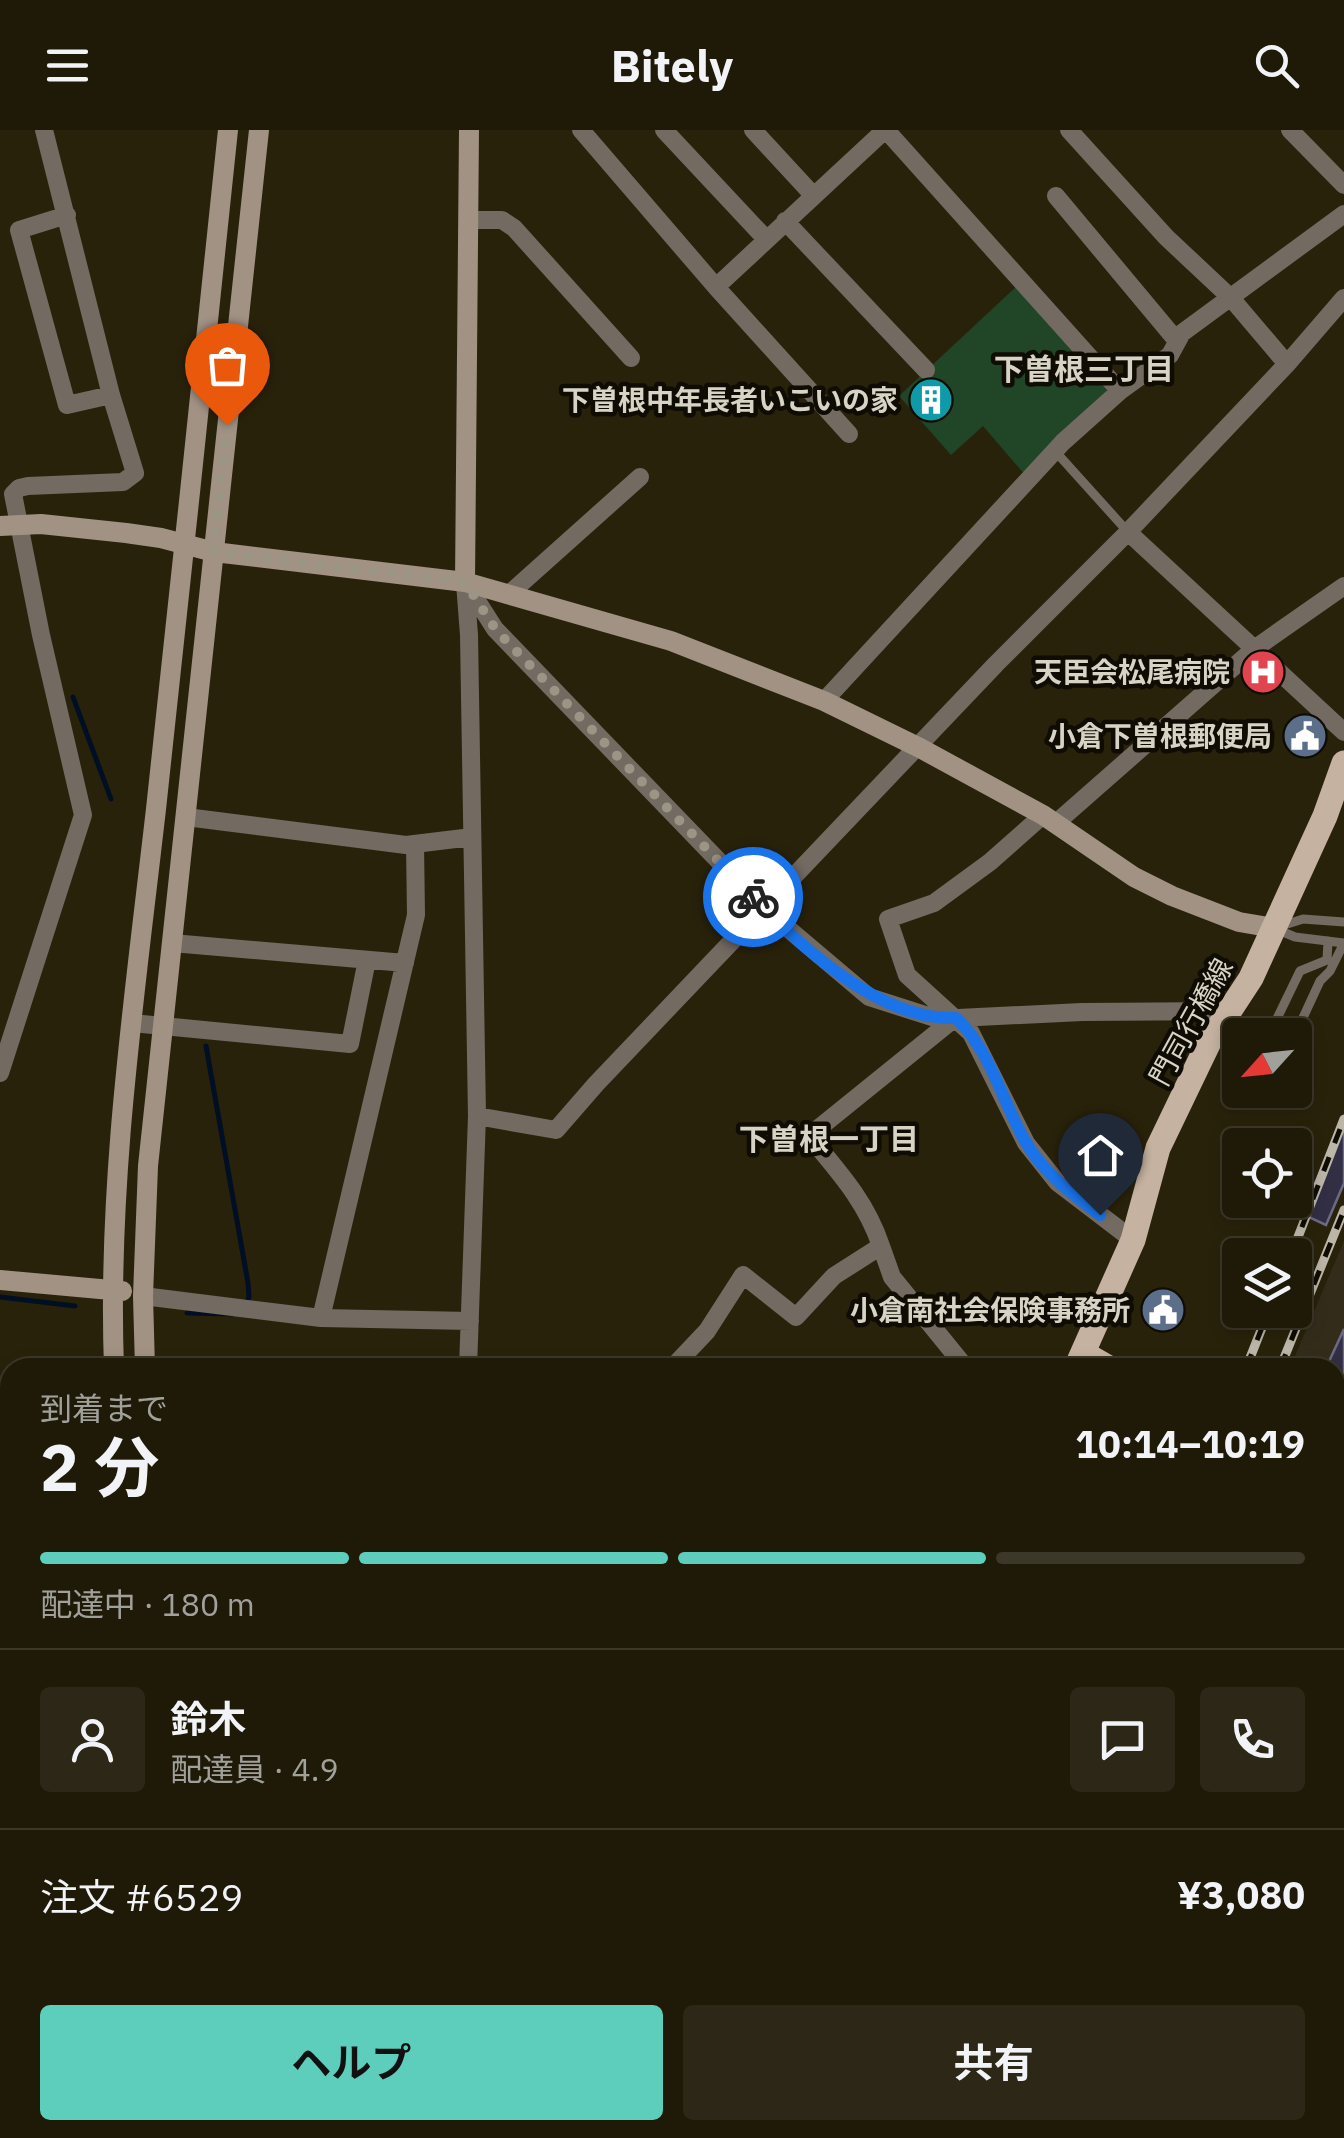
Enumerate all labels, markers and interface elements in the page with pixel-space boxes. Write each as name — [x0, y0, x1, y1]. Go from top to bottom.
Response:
text: Bitely — [611, 36, 733, 94]
icon: menu — [40, 38, 95, 93]
icon: search — [1249, 38, 1304, 93]
pin — [185, 323, 270, 426]
icon: bag — [200, 338, 255, 393]
district label: 下曽根三丁目 — [994, 349, 1174, 388]
building icon: 下曽根中年長者いこいの家 — [908, 377, 954, 423]
place label: 下曽根中年長者いこいの家 — [562, 381, 898, 418]
hospital icon: 天臣会松尾病院 — [1240, 649, 1286, 695]
place label: 天臣会松尾病院 — [1034, 653, 1230, 690]
public building icon: 小倉下曽根郵便局 — [1282, 713, 1328, 759]
place label: 小倉下曽根郵便局 — [1048, 717, 1272, 754]
courier — [703, 847, 803, 947]
icon: bike — [726, 870, 781, 925]
street label: 門司行橋線 — [1140, 952, 1241, 1092]
north arrow — [1222, 1018, 1312, 1108]
map controls — [1222, 1018, 1312, 1328]
pin — [1058, 1113, 1143, 1216]
district label: 下曽根一丁目 — [739, 1119, 919, 1158]
icon: home — [1073, 1128, 1128, 1183]
button: locate — [1222, 1128, 1312, 1218]
button: layers — [1222, 1238, 1312, 1328]
public building icon: 小倉南社会保険事務所 — [1140, 1287, 1186, 1333]
place label: 小倉南社会保険事務所 — [850, 1291, 1130, 1328]
text: 到着まで — [40, 1387, 168, 1429]
text: 10:14–10:19 — [1075, 1419, 1305, 1468]
text: 2 分 — [40, 1424, 159, 1509]
text: 配達中 · 180 m — [40, 1583, 255, 1625]
button: person — [40, 1687, 145, 1792]
button: chat — [1070, 1687, 1175, 1792]
button: phone — [1200, 1687, 1305, 1792]
text: 鈴木 — [170, 1694, 246, 1743]
text: 配達員 · 4.9 — [170, 1748, 339, 1790]
text: ¥3,080 — [1177, 1870, 1305, 1919]
text: 注文 #6529 — [40, 1872, 243, 1921]
button: ヘルプ — [40, 2005, 663, 2120]
button: 共有 — [683, 2005, 1305, 2120]

